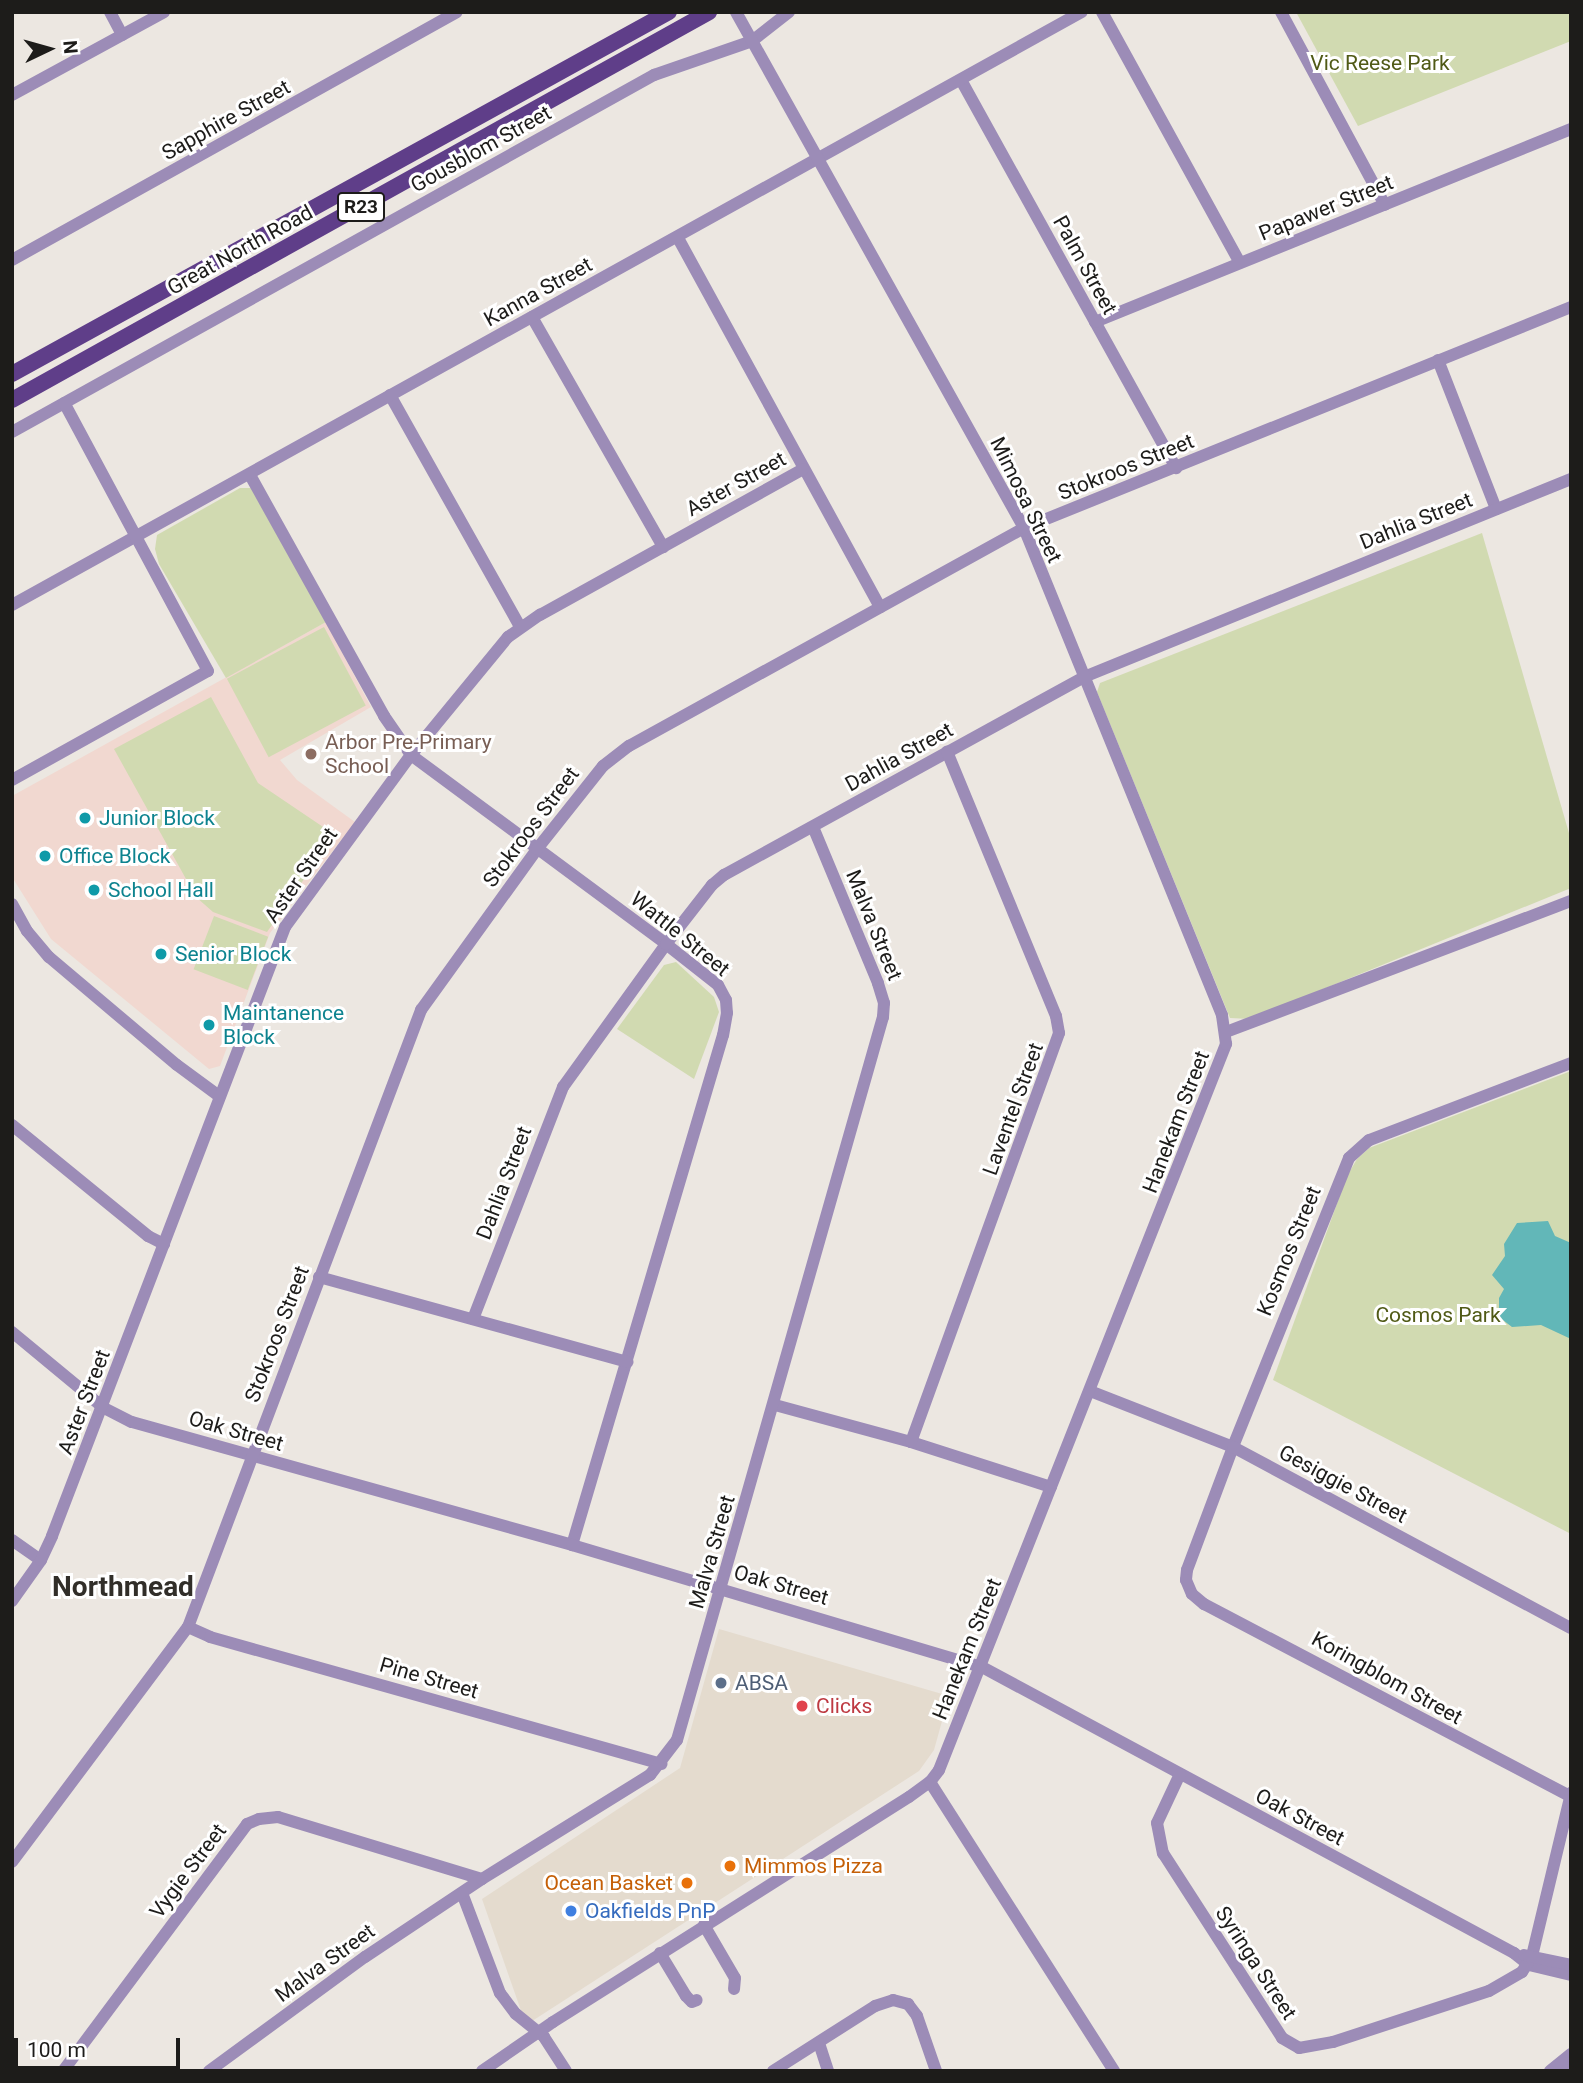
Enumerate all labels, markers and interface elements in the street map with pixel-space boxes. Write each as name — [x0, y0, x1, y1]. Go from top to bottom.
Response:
north arrow — [14, 14, 84, 84]
text: N — [58, 39, 82, 55]
park label: Vic Reese Park — [1310, 50, 1450, 76]
street label: Sapphire Street — [157, 74, 295, 166]
street label: Gousblom Street — [406, 100, 556, 198]
street label: Papawer Street — [1255, 170, 1397, 246]
road number: R23 — [336, 192, 386, 223]
street label: Great North Road — [163, 200, 317, 300]
street label: Palm Street — [1048, 211, 1122, 319]
street label: Kanna Street — [479, 252, 597, 332]
street label: Stokroos Street — [1054, 428, 1198, 506]
street label: Mimosa Street — [985, 433, 1067, 567]
street label: Aster Street — [682, 446, 790, 522]
street label: Dahlia Street — [1356, 487, 1476, 555]
street label: Dahlia Street — [841, 717, 957, 797]
place label: Arbor Pre-Primary School — [325, 729, 492, 779]
marker: Arbor Pre-Primary School — [303, 746, 319, 762]
street label: Stokroos Street — [478, 762, 584, 892]
place label: Junior Block — [99, 805, 215, 831]
marker: Junior Block — [77, 810, 93, 826]
street label: Aster Street — [259, 823, 343, 927]
place label: Office Block — [59, 843, 171, 869]
marker: Office Block — [37, 848, 53, 864]
street label: Malva Street — [840, 866, 908, 984]
place label: School Hall — [108, 877, 214, 903]
marker: School Hall — [86, 882, 102, 898]
street label: Wattle Street — [625, 886, 735, 982]
place label: Senior Block — [175, 941, 291, 967]
marker: Senior Block — [153, 946, 169, 962]
place label: Maintanence Block — [223, 1000, 344, 1050]
marker: Maintanence Block — [201, 1017, 217, 1033]
street label: Laventel Street — [977, 1039, 1049, 1179]
street label: Hanekam Street — [1137, 1047, 1215, 1197]
street label: Dahlia Street — [471, 1123, 537, 1243]
street label: Kosmos Street — [1252, 1183, 1326, 1319]
street label: Stokroos Street — [239, 1262, 315, 1406]
park label: Cosmos Park — [1375, 1302, 1501, 1328]
street label: Aster Street — [52, 1346, 116, 1458]
street label: Oak Street — [186, 1406, 286, 1456]
street label: Gesiggie Street — [1274, 1440, 1412, 1528]
street label: Malva Street — [684, 1492, 740, 1612]
street label: Oak Street — [731, 1560, 831, 1610]
district label: Northmead — [52, 1570, 194, 1604]
street label: Hanekam Street — [927, 1575, 1007, 1723]
street label: Koringblom Street — [1307, 1626, 1467, 1730]
street label: Pine Street — [377, 1652, 481, 1704]
place label: ABSA — [735, 1670, 788, 1696]
marker: ABSA — [713, 1675, 729, 1691]
place label: Clicks — [816, 1693, 872, 1719]
marker: Clicks — [794, 1698, 810, 1714]
street label: Oak Street — [1251, 1783, 1349, 1851]
street label: Vygie Street — [144, 1819, 232, 1923]
place label: Mimmos Pizza — [744, 1853, 883, 1879]
marker: Mimmos Pizza — [722, 1858, 738, 1874]
place label: Ocean Basket — [544, 1870, 673, 1896]
marker: Ocean Basket — [679, 1875, 695, 1891]
place label: Oakfields PnP — [585, 1898, 715, 1924]
street label: Syringa Street — [1210, 1902, 1302, 2024]
marker: Oakfields PnP — [563, 1903, 579, 1919]
street label: Malva Street — [270, 1918, 380, 2008]
scale bar — [18, 2024, 184, 2068]
text: 100 m — [27, 2038, 86, 2062]

